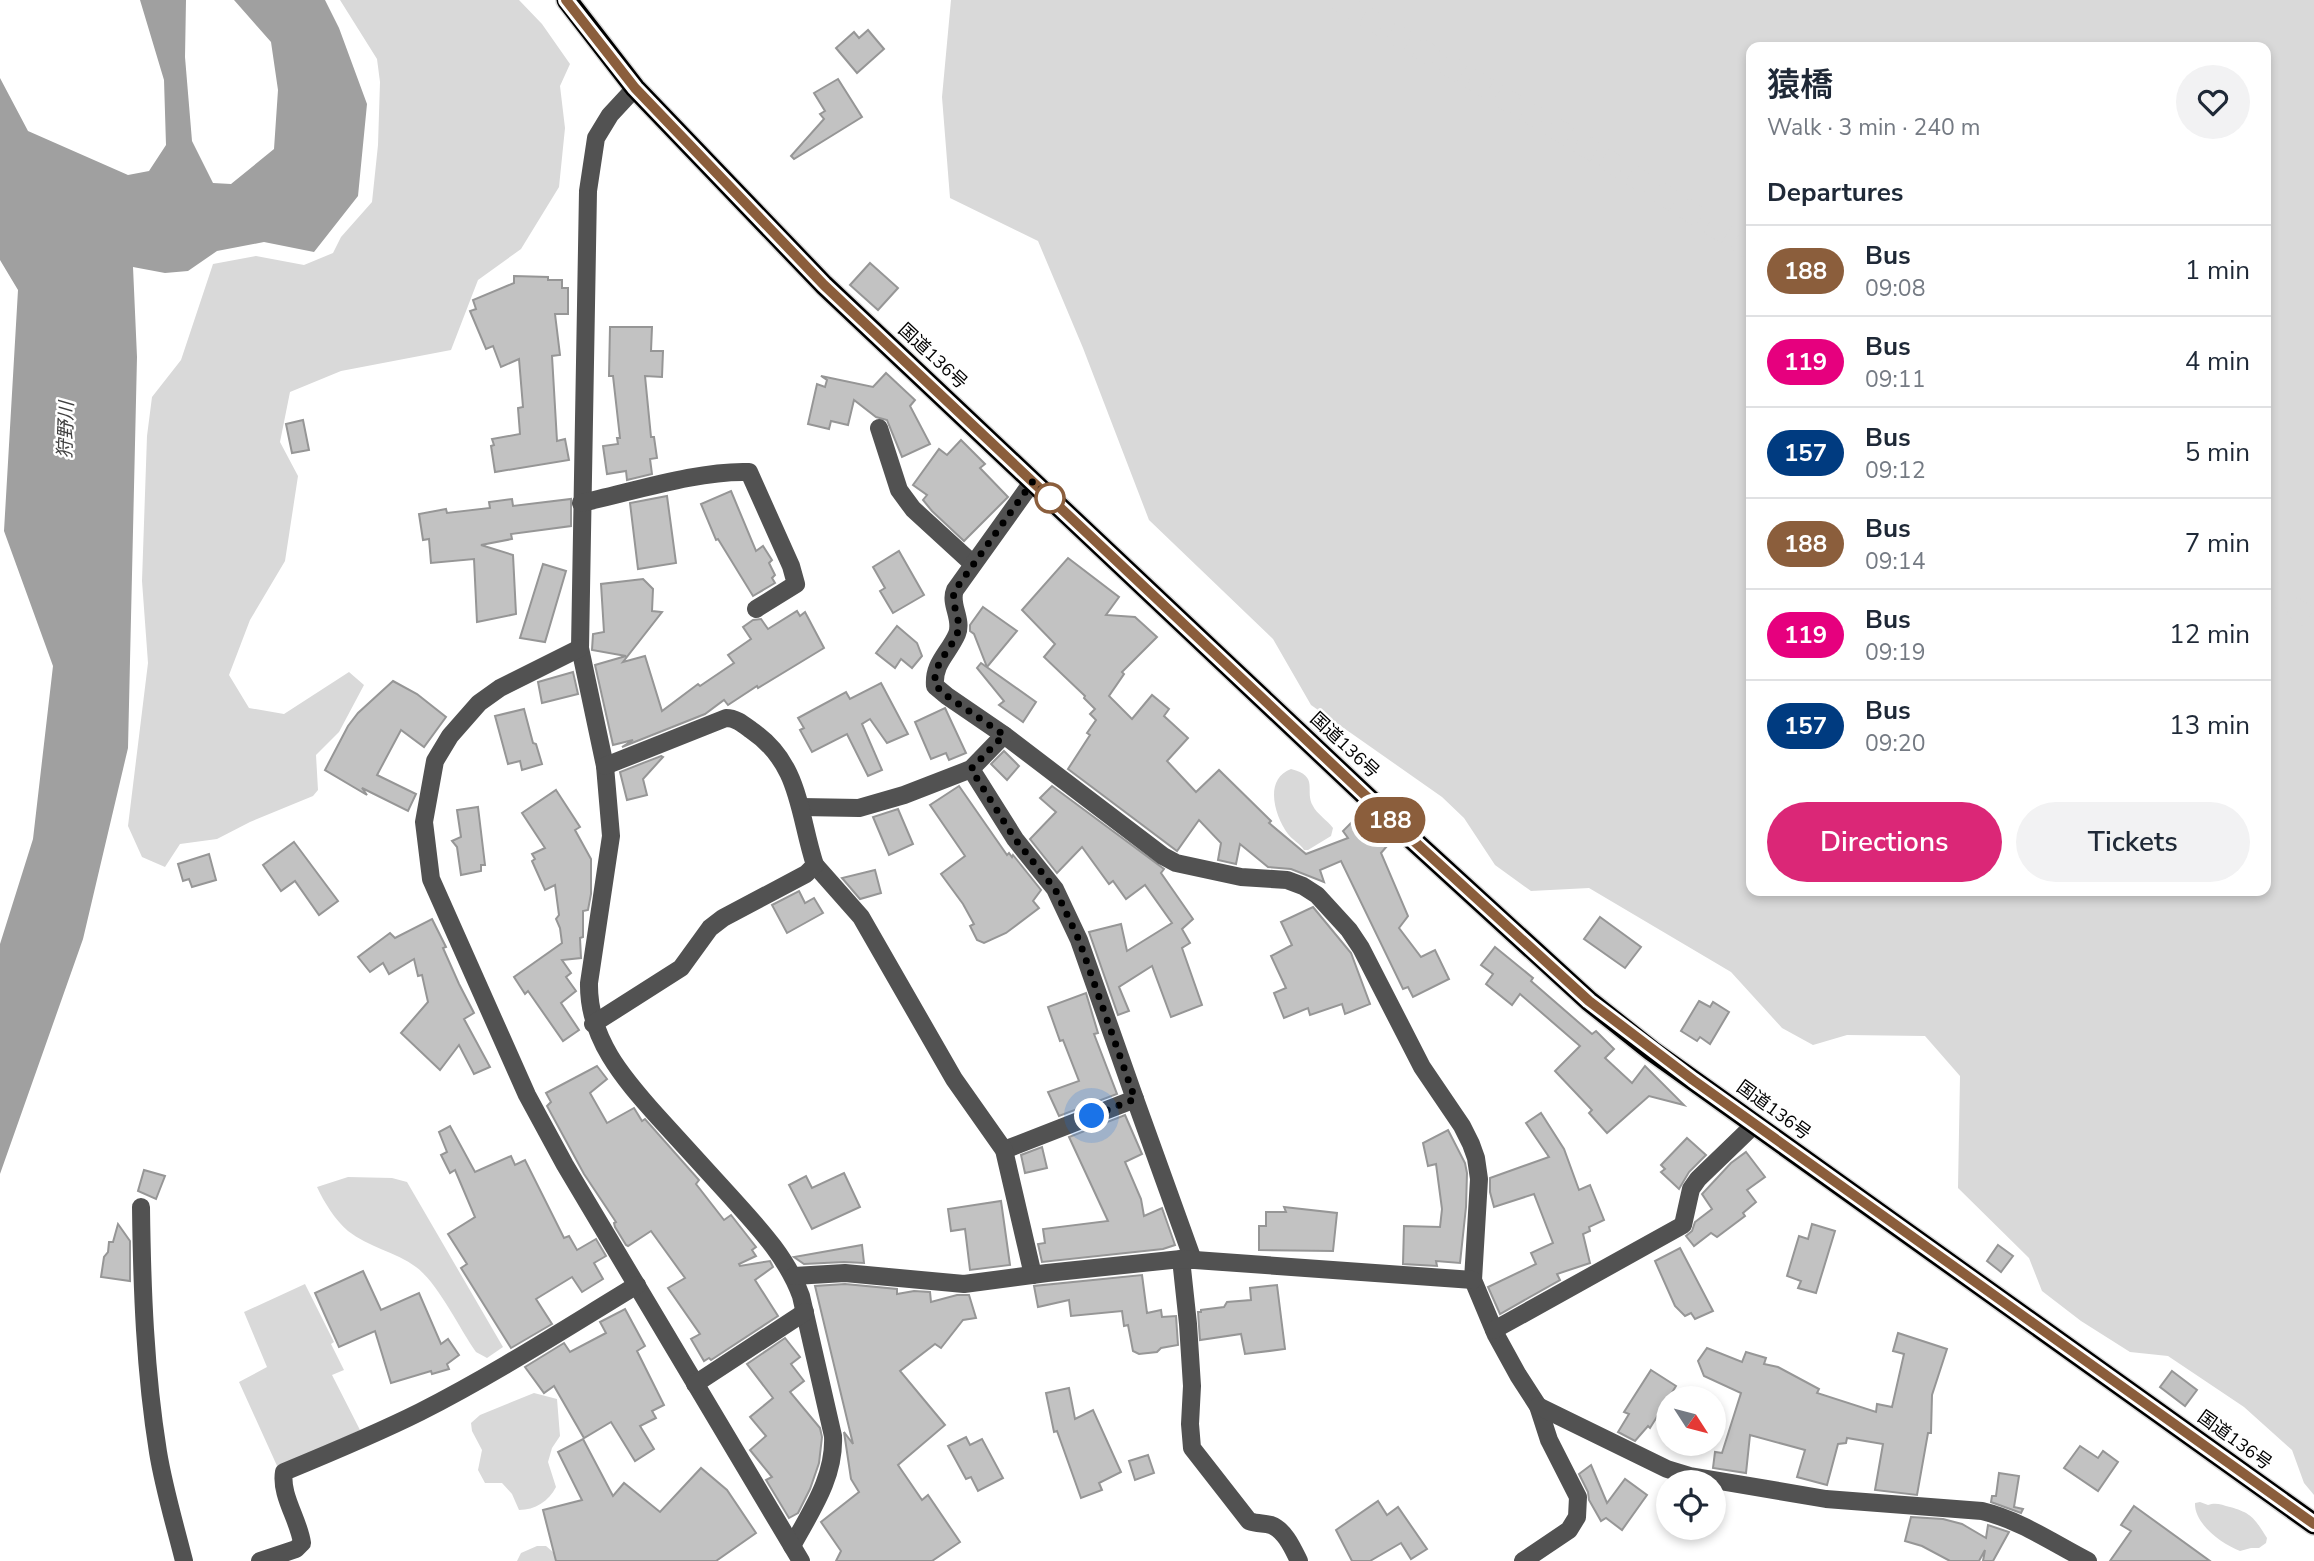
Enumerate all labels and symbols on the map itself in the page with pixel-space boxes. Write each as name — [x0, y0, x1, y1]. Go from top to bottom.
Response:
street label: 国道136号 — [893, 318, 973, 394]
water label: 狩野川 — [52, 399, 80, 459]
unlabelled marker — [1035, 483, 1065, 513]
street label: 国道136号 — [1305, 707, 1385, 783]
line badge: 188 — [1350, 797, 1430, 843]
street label: 国道136号 — [1732, 1075, 1816, 1145]
your location — [1074, 1098, 1109, 1133]
north arrow — [1656, 1386, 1726, 1456]
street label: 国道136号 — [2193, 1405, 2277, 1475]

